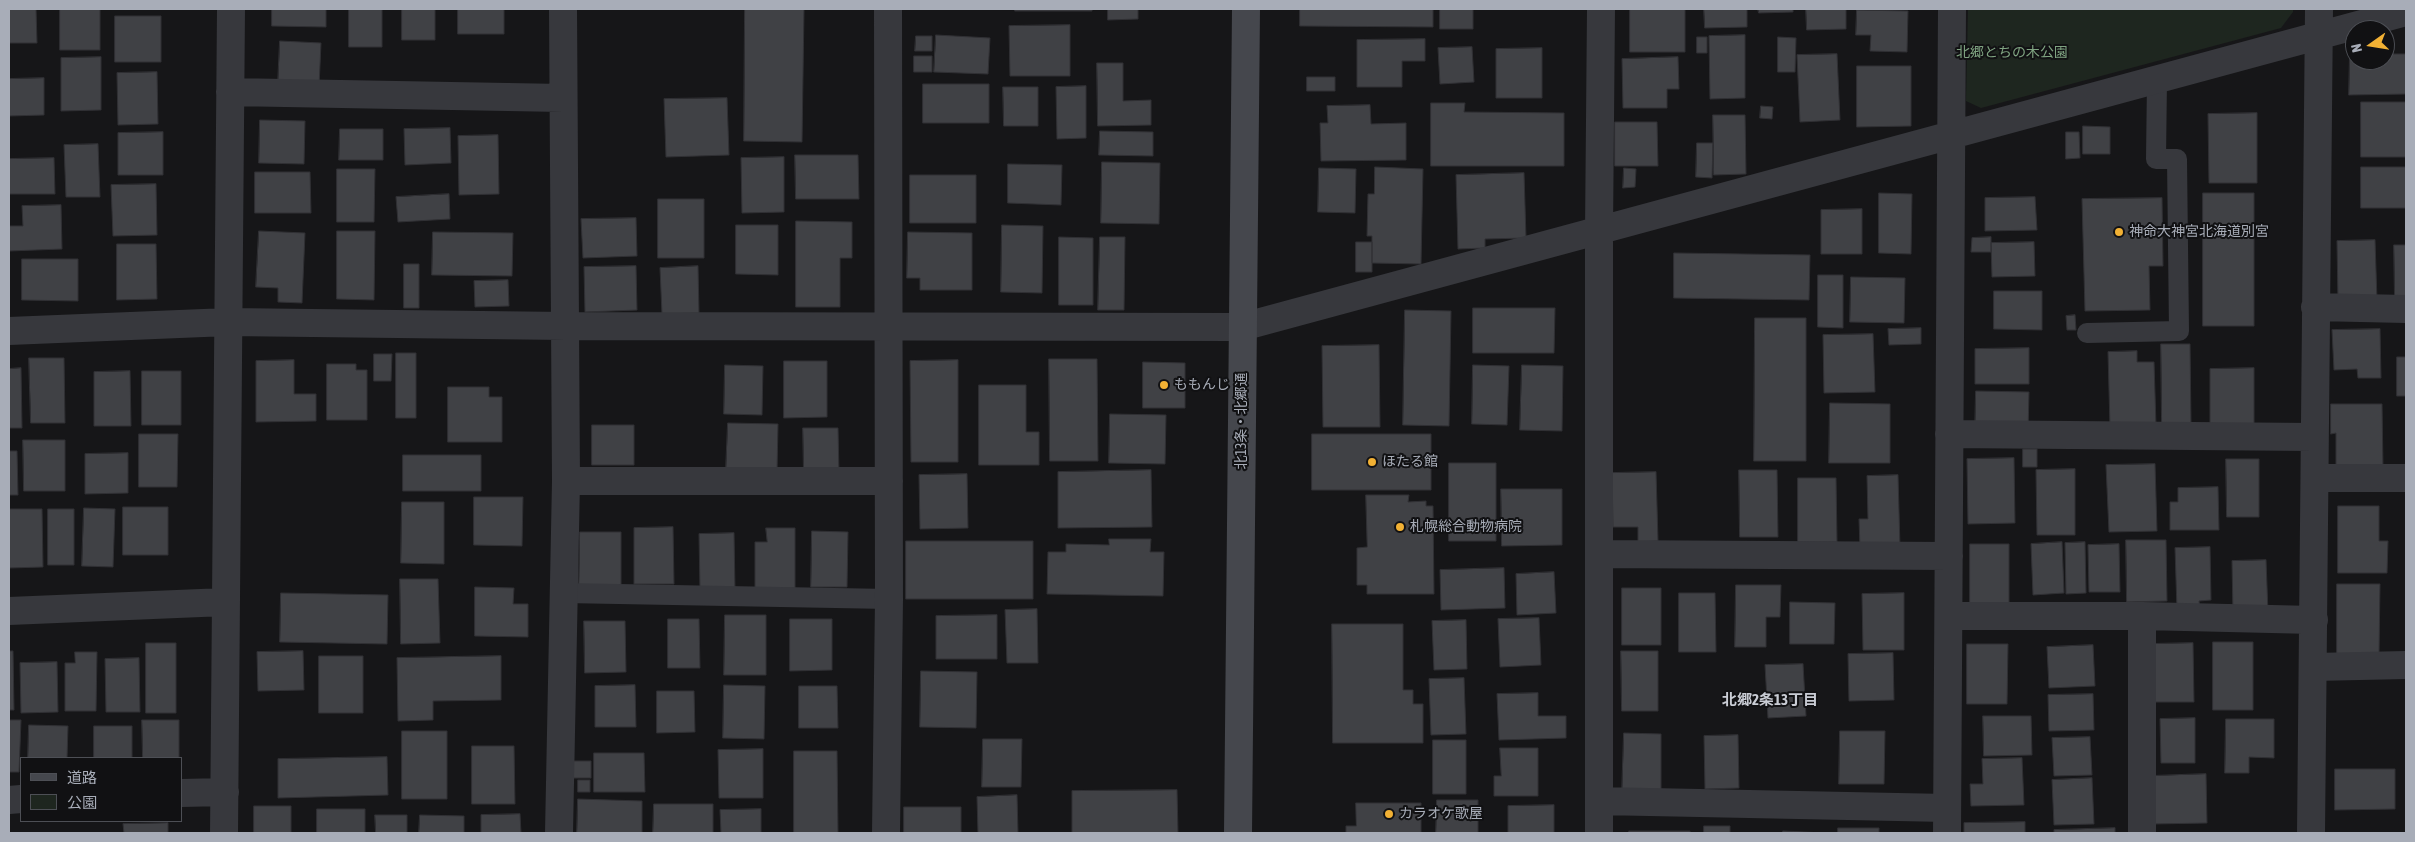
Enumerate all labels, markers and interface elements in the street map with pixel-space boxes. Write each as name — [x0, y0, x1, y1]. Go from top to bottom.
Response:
north arrow — [2345, 20, 2395, 70]
text: N — [2348, 42, 2365, 54]
park label: 北郷とちの木公園 — [1956, 45, 2068, 61]
place label: 神命大神宮北海道別宮 — [2129, 224, 2269, 240]
marker: 神命大神宮北海道別宮 — [2113, 226, 2125, 238]
street label: 北13条・北郷通 — [1234, 372, 1250, 470]
place label: ももんじ — [1174, 377, 1230, 393]
marker: ももんじ — [1158, 379, 1170, 391]
place label: ほたる館 — [1382, 454, 1438, 470]
marker: ほたる館 — [1366, 456, 1378, 468]
place label: 札幌総合動物病院 — [1410, 519, 1522, 535]
marker: 札幌総合動物病院 — [1394, 521, 1406, 533]
district label: 北郷2条13丁目 — [1722, 691, 1818, 709]
legend — [20, 757, 182, 822]
text: 道路 — [67, 769, 97, 786]
text: 公園 — [67, 794, 97, 811]
place label: カラオケ歌屋 — [1399, 806, 1483, 822]
marker: カラオケ歌屋 — [1383, 808, 1395, 820]

